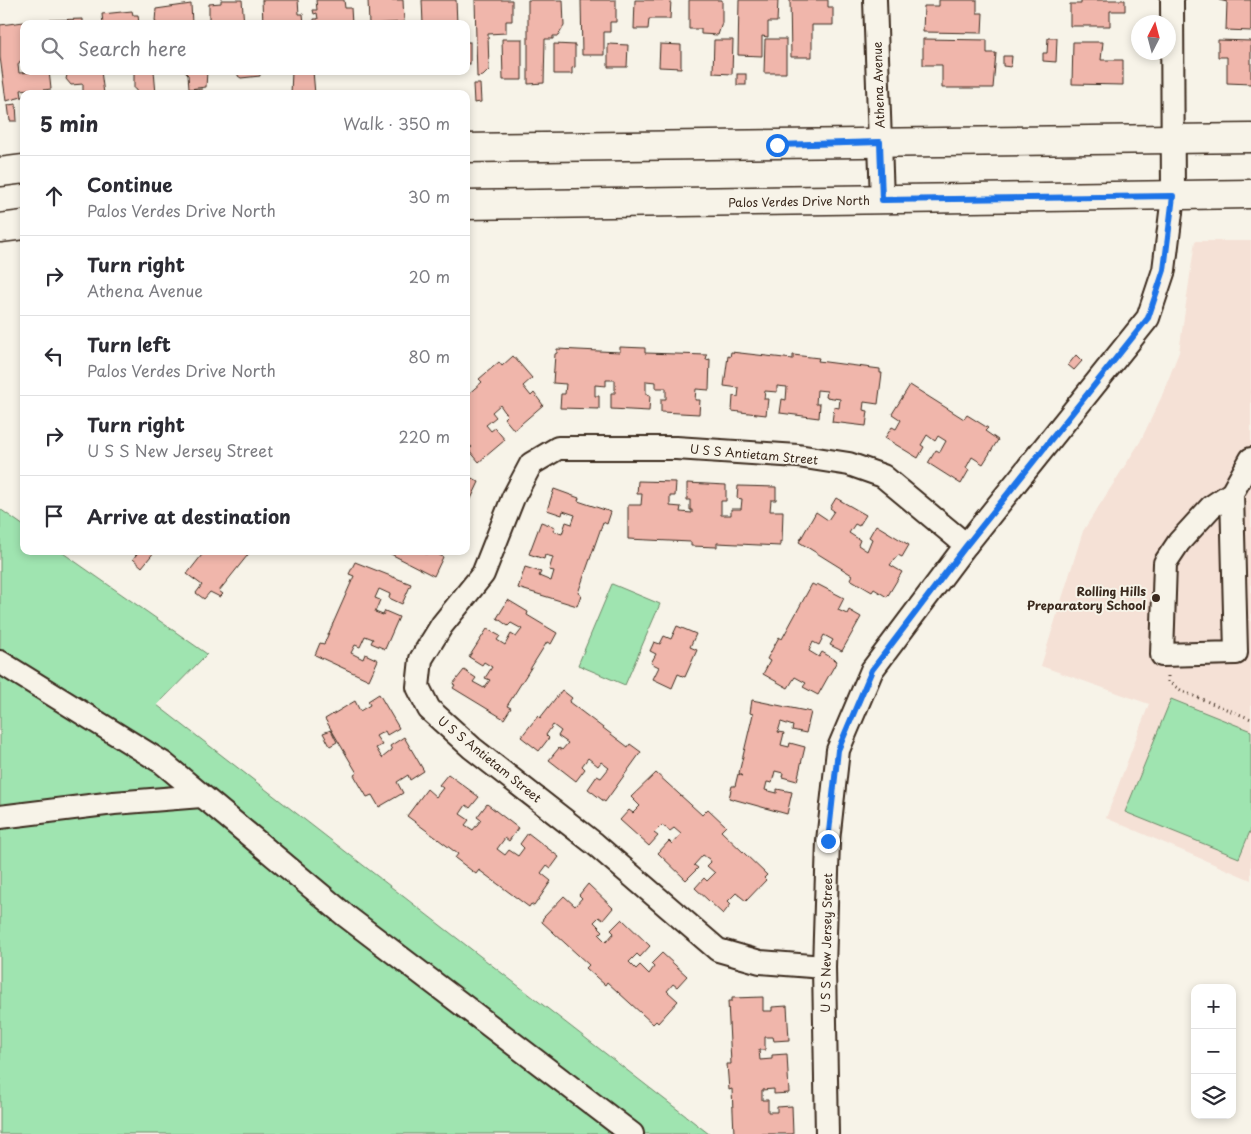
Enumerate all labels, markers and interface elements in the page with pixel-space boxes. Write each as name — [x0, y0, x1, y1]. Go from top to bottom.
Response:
north arrow — [1131, 15, 1176, 60]
search box — [20, 20, 470, 75]
icon: search — [38, 34, 66, 62]
text: Search here — [78, 34, 187, 62]
street label: Athena Avenue — [867, 41, 889, 129]
text: 5 min — [40, 107, 98, 139]
text: Walk · 350 m — [343, 111, 450, 135]
route start — [766, 134, 789, 157]
text: Continue — [87, 170, 173, 198]
icon: ahead — [40, 182, 68, 210]
text: 30 m — [408, 184, 450, 208]
street label: Palos Verdes Drive North — [728, 191, 870, 211]
text: Palos Verdes Drive North — [87, 198, 276, 222]
text: Turn right — [87, 250, 185, 278]
icon: right — [40, 262, 68, 290]
text: 20 m — [409, 264, 450, 288]
text: Athena Avenue — [87, 278, 203, 302]
text: Turn left — [87, 330, 171, 358]
icon: left — [40, 342, 68, 370]
text: 80 m — [408, 344, 450, 368]
text: Palos Verdes Drive North — [87, 358, 276, 382]
text: Turn right — [87, 410, 185, 438]
icon: right — [40, 422, 68, 450]
text: 220 m — [399, 424, 450, 448]
text: U S S New Jersey Street — [87, 438, 273, 462]
street label: U S S Antietam Street — [689, 439, 819, 469]
icon: arrive — [40, 502, 68, 530]
text: Arrive at destination — [87, 502, 291, 530]
place label: Rolling Hills Preparatory School — [1027, 582, 1146, 614]
marker: Rolling Hills Preparatory School — [1150, 592, 1162, 604]
street label: U S S Antietam Street — [434, 711, 546, 807]
route end — [817, 830, 840, 853]
street label: U S S New Jersey Street — [816, 873, 836, 1013]
map controls — [1191, 984, 1236, 1119]
button: + — [1191, 984, 1236, 1029]
button: − — [1191, 1029, 1236, 1074]
button: layers — [1191, 1074, 1236, 1119]

